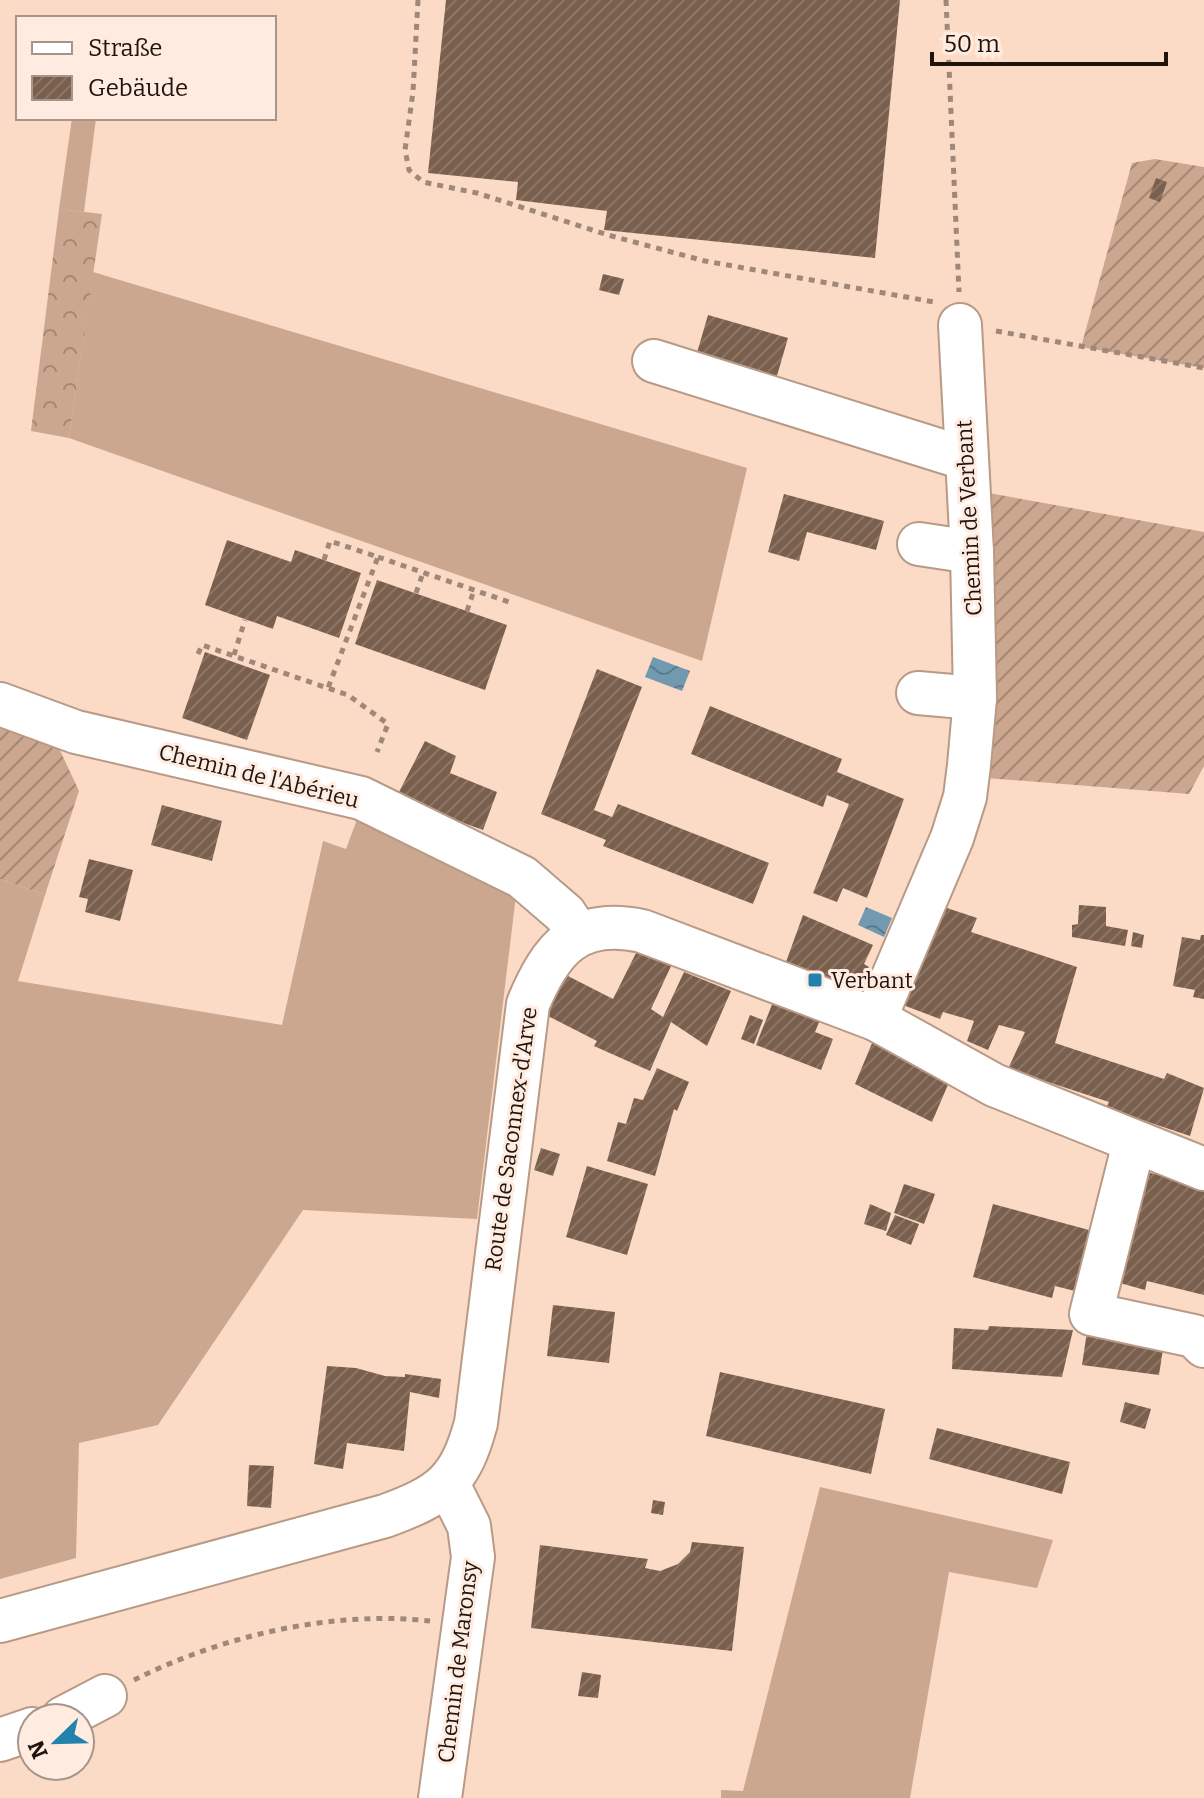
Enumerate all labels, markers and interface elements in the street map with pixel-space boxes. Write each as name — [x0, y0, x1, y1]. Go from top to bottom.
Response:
legend — [16, 16, 276, 120]
scale bar — [932, 16, 1166, 66]
text: 50 m — [944, 30, 1000, 58]
text: Straße — [88, 34, 162, 62]
text: Gebäude — [88, 74, 188, 102]
street label: Chemin de Verbant — [950, 419, 988, 617]
street label: Chemin de l'Abérieu — [156, 738, 362, 814]
place label: Verbant — [831, 967, 913, 994]
marker: Verbant — [806, 971, 824, 989]
street label: Route de Saconnex-d'Arve — [479, 1005, 543, 1273]
street label: Chemin de Maronsy — [432, 1559, 484, 1765]
north arrow — [16, 1702, 96, 1782]
text: N — [22, 1737, 54, 1763]

